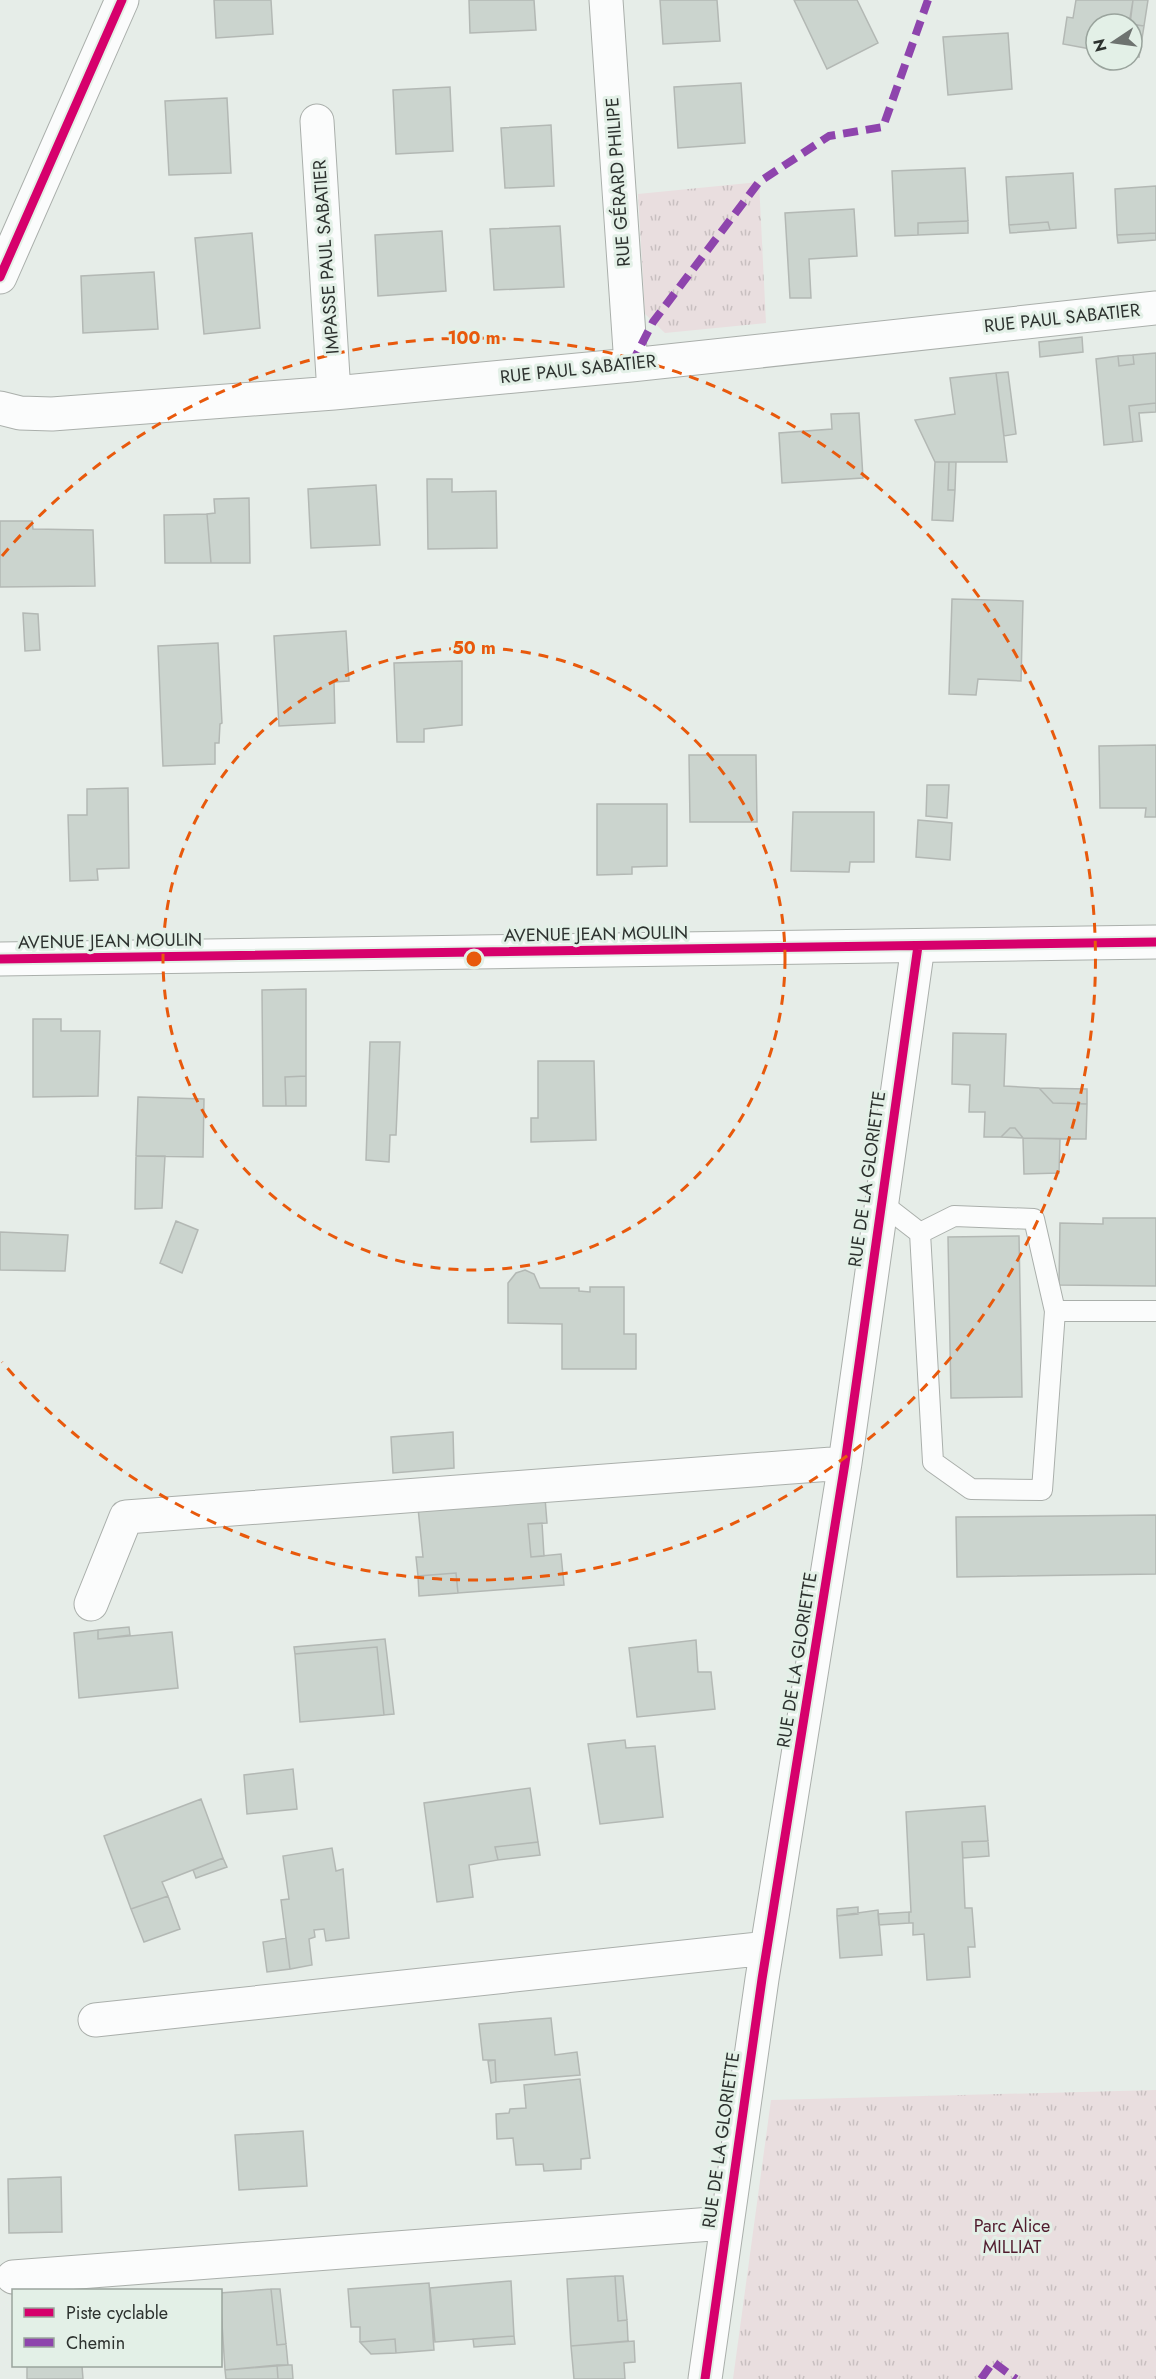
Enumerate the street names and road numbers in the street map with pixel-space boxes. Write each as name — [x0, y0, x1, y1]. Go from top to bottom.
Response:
street label: RUE GÉRARD PHILIPE — [599, 96, 637, 268]
street label: IMPASSE PAUL SABATIER — [306, 159, 346, 355]
street label: RUE PAUL SABATIER — [983, 297, 1141, 339]
street label: RUE PAUL SABATIER — [499, 348, 657, 390]
street label: AVENUE JEAN MOULIN — [504, 919, 688, 949]
street label: AVENUE JEAN MOULIN — [18, 926, 202, 956]
street label: RUE DE LA GLORIETTE — [842, 1089, 892, 1269]
street label: RUE DE LA GLORIETTE — [770, 1570, 824, 1750]
street label: RUE DE LA GLORIETTE — [696, 2050, 746, 2230]

